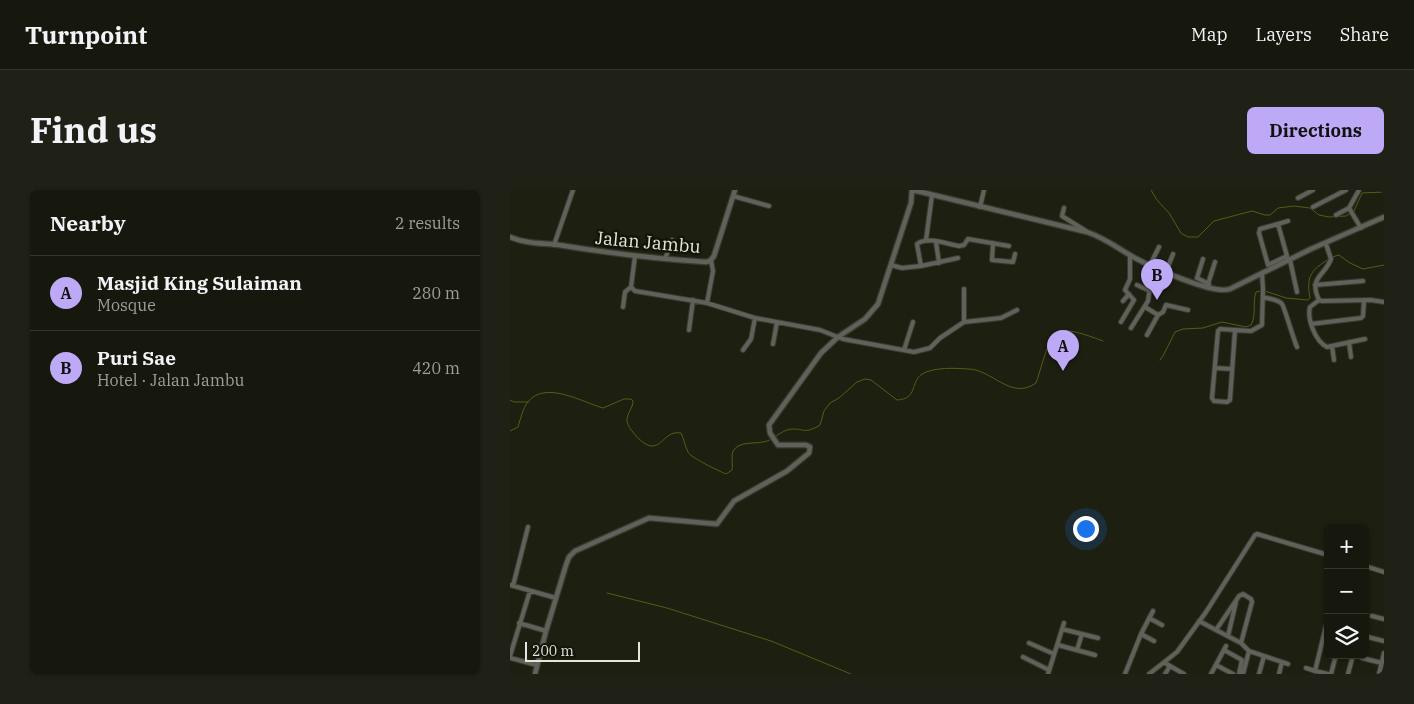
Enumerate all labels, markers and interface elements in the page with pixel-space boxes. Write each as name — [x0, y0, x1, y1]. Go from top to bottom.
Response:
text: Turnpoint — [25, 19, 147, 51]
text: Map — [1191, 23, 1228, 46]
text: Layers — [1256, 23, 1312, 46]
text: Share — [1340, 23, 1389, 46]
text: Find us — [30, 107, 157, 153]
button: Directions — [1247, 107, 1384, 154]
text: Nearby — [50, 209, 126, 237]
text: 2 results — [395, 213, 460, 233]
street label: Jalan Jambu — [594, 226, 702, 258]
pin: B — [1141, 259, 1173, 300]
text: Masjid King Sulaiman — [97, 271, 302, 295]
text: A — [60, 283, 72, 303]
text: 280 m — [412, 283, 460, 303]
text: Mosque — [97, 295, 156, 315]
pin: A — [1047, 330, 1079, 371]
text: Puri Sae — [97, 346, 176, 370]
text: B — [60, 358, 72, 378]
text: 420 m — [412, 358, 460, 378]
text: Hotel · Jalan Jambu — [97, 370, 244, 390]
your location — [1073, 516, 1099, 542]
map controls — [1324, 524, 1369, 659]
button: + — [1324, 524, 1369, 569]
button: − — [1324, 569, 1369, 614]
button: layers — [1324, 614, 1369, 659]
scale bar — [525, 639, 640, 662]
text: 200 m — [532, 642, 574, 660]

